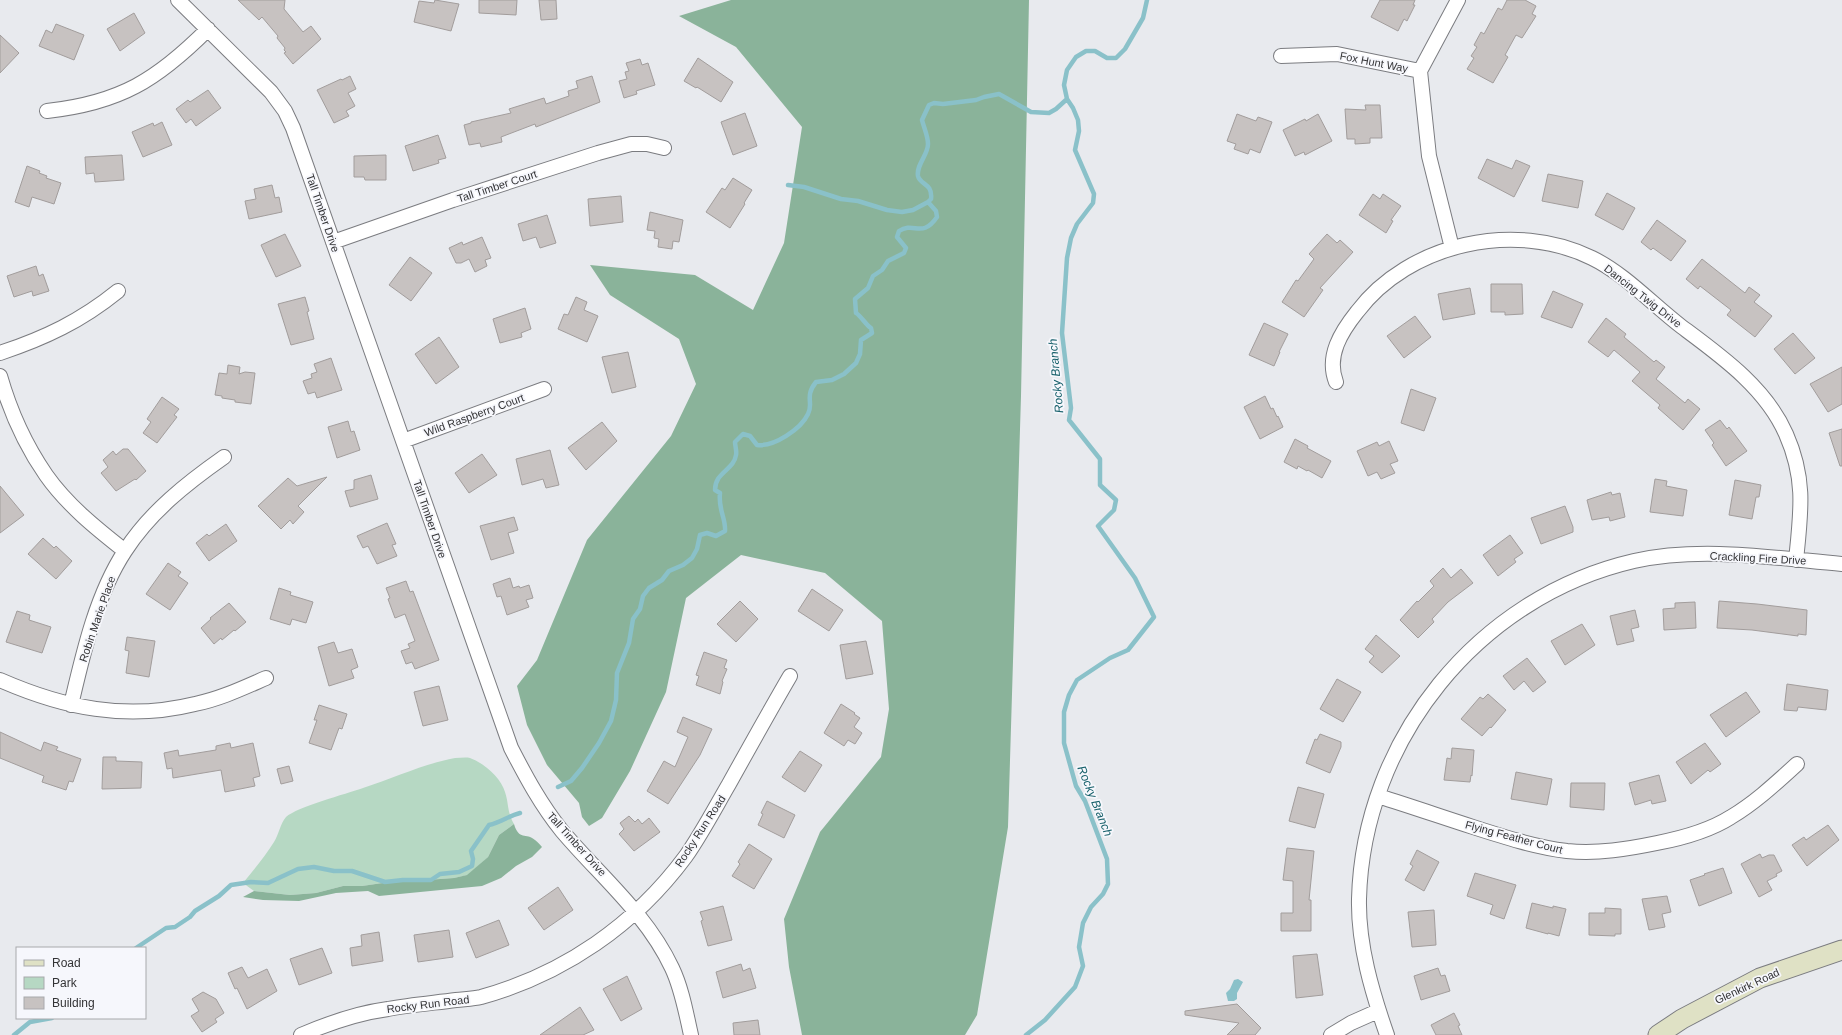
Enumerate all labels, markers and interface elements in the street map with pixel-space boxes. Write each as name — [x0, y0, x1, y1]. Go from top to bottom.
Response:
street label: Fox Hunt Way — [1339, 50, 1410, 75]
street label: Tall Timber Court — [456, 167, 538, 205]
street label: Tall Timber Drive — [304, 172, 342, 254]
street label: Dancing Twig Drive — [1602, 262, 1684, 330]
water label: Rocky Branch — [1046, 338, 1066, 414]
street label: Wild Raspberry Court — [423, 391, 525, 439]
street label: Tall Timber Drive — [411, 478, 449, 560]
street label: Crackling Fire Drive — [1709, 549, 1807, 567]
street label: Robin Marie Place — [77, 575, 117, 663]
water label: Rocky Branch — [1075, 764, 1116, 839]
street label: Rocky Run Road — [672, 793, 728, 869]
street label: Tall Timber Drive — [545, 810, 609, 878]
street label: Flying Feather Court — [1464, 818, 1564, 856]
legend — [16, 947, 146, 1019]
text: Road — [52, 956, 81, 970]
street label: Glenkirk Road — [1713, 966, 1781, 1006]
text: Park — [52, 976, 78, 990]
street label: Rocky Run Road — [386, 993, 470, 1015]
text: Building — [52, 996, 95, 1010]

